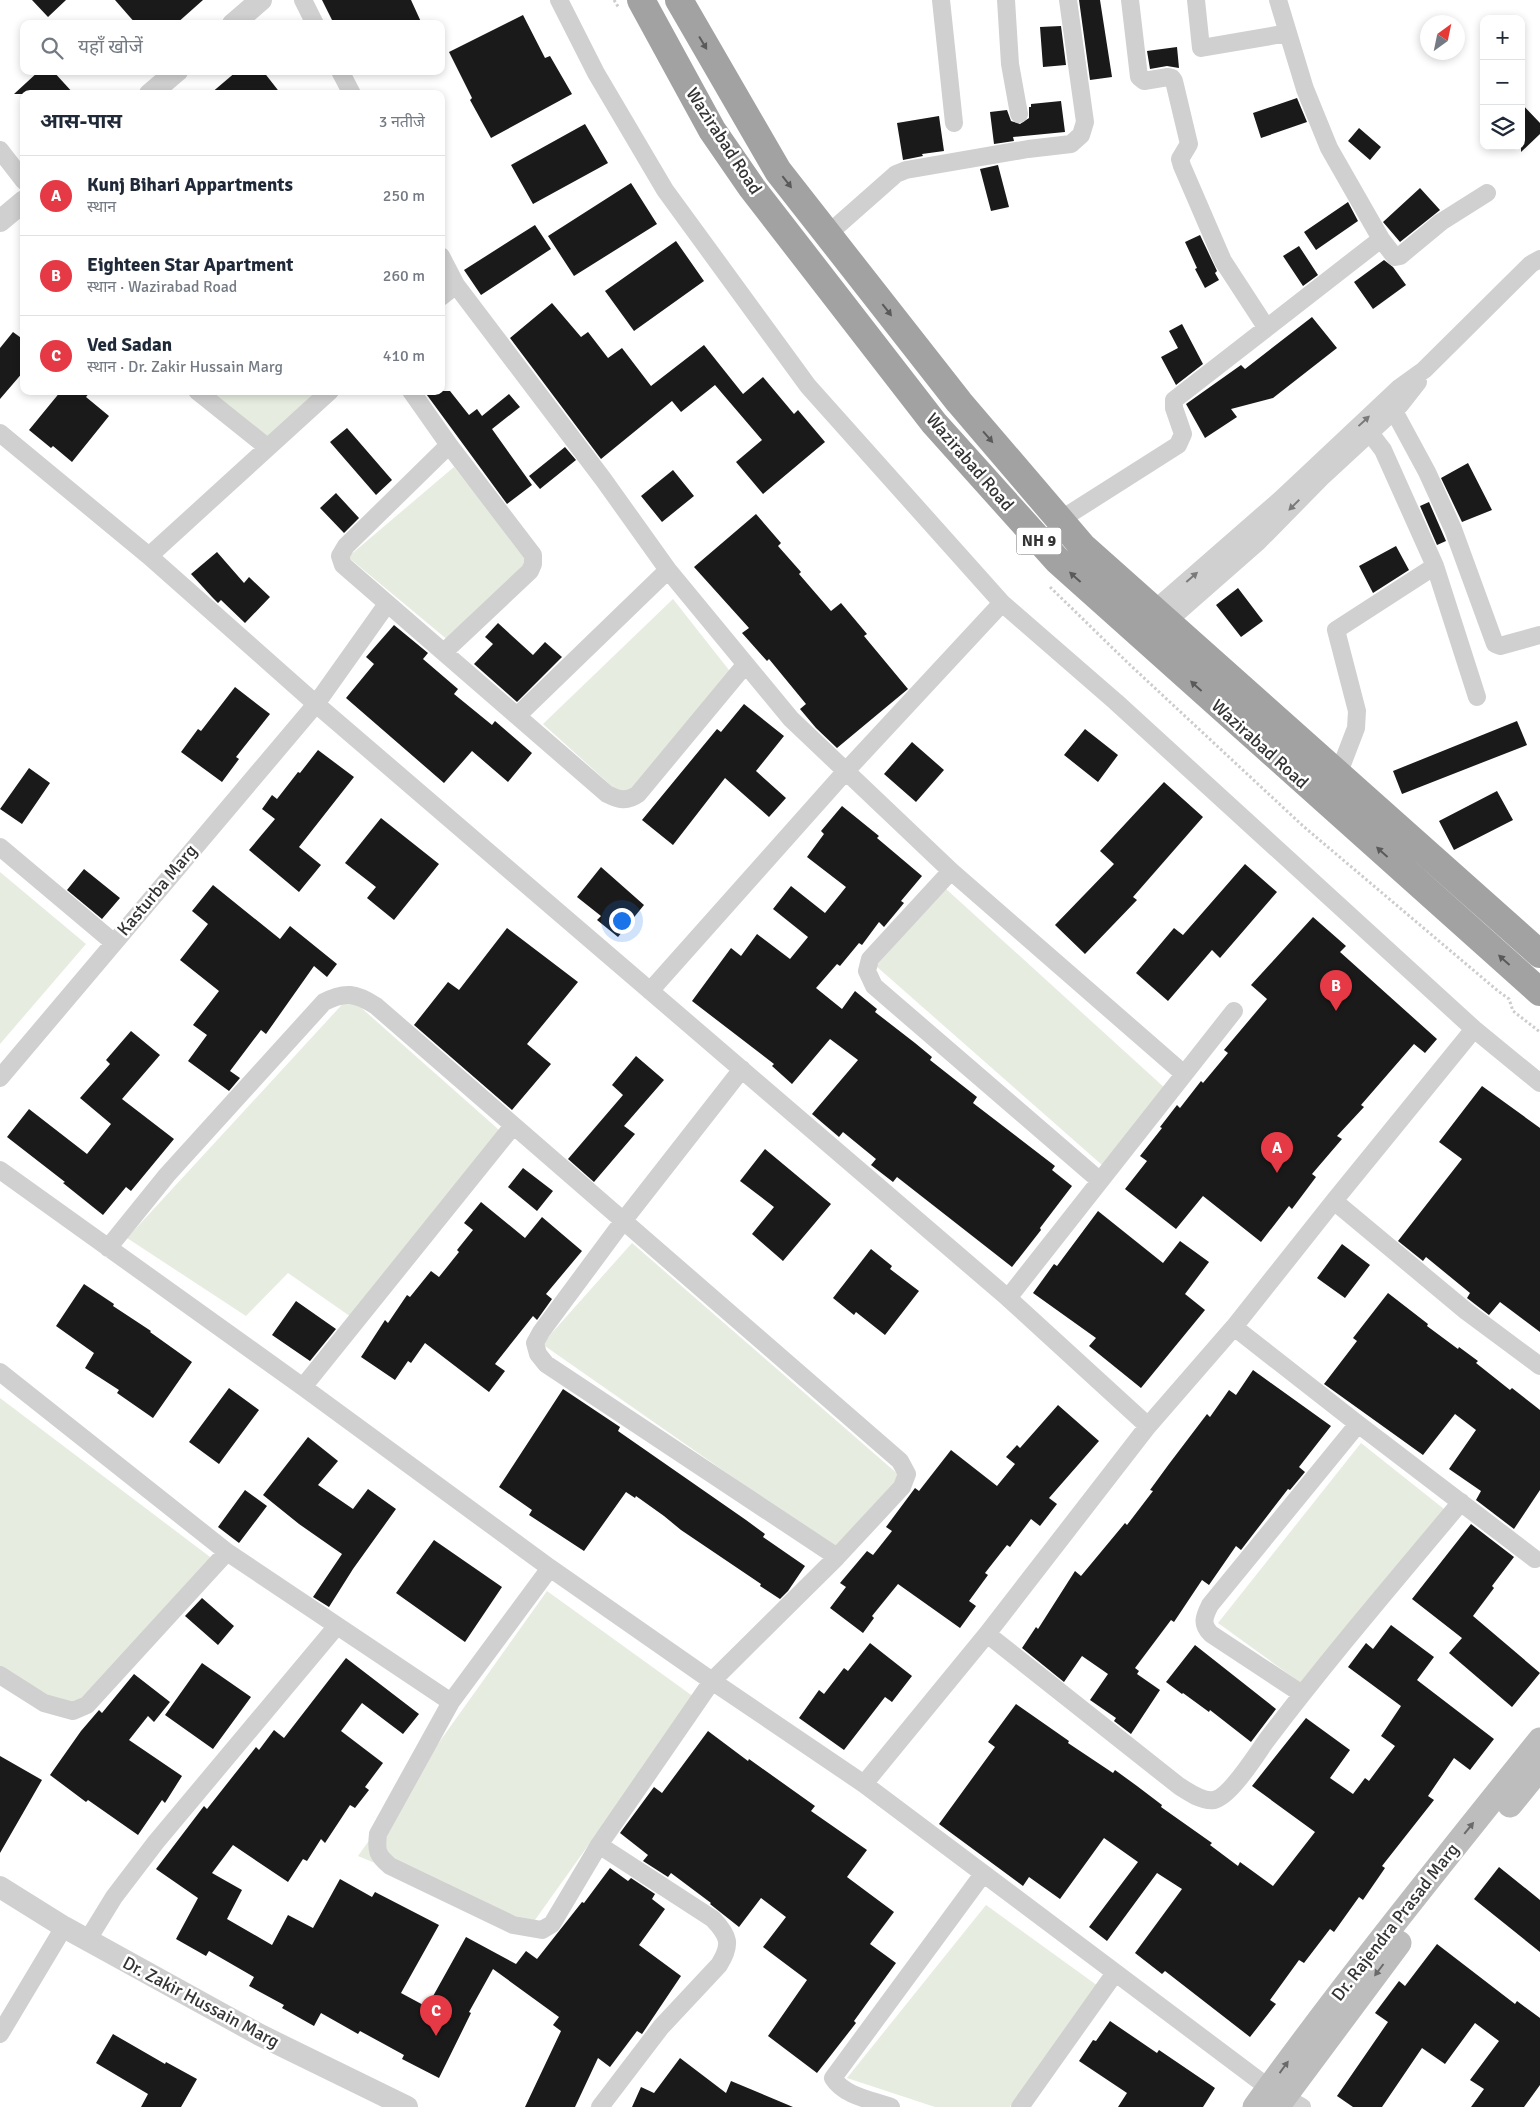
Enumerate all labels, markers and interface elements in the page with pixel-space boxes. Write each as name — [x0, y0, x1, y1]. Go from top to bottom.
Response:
north arrow — [1420, 15, 1465, 60]
map controls — [1480, 15, 1525, 150]
button: + — [1480, 15, 1525, 60]
search box — [20, 20, 445, 75]
icon: search — [38, 34, 66, 62]
text: यहाँ खोजें — [78, 35, 143, 59]
one-way arrow — [698, 36, 707, 49]
button: − — [1480, 60, 1525, 105]
street label: Wazirabad Road — [681, 83, 767, 199]
button: layers — [1480, 105, 1525, 150]
text: आस-पास — [40, 108, 122, 134]
text: 3 नतीजे — [379, 112, 425, 132]
text: Kunj Bihari Appartments — [87, 173, 293, 197]
one-way arrow — [781, 175, 792, 188]
text: A — [51, 186, 61, 206]
text: 250 m — [383, 186, 425, 206]
text: स्थान — [87, 197, 116, 217]
text: Eighteen Star Apartment — [87, 253, 293, 277]
text: B — [51, 266, 61, 286]
text: 260 m — [383, 266, 425, 286]
text: स्थान · Wazirabad Road — [87, 277, 237, 297]
one-way arrow — [881, 303, 892, 316]
text: Ved Sadan — [87, 333, 172, 357]
text: C — [51, 346, 61, 366]
text: 410 m — [383, 346, 425, 366]
text: स्थान · Dr. Zakir Hussain Marg — [87, 357, 283, 377]
street label: Wazirabad Road — [921, 408, 1019, 516]
one-way arrow — [1358, 415, 1370, 427]
one-way arrow — [983, 430, 994, 443]
one-way arrow — [1288, 499, 1300, 511]
road number: NH 9 — [1016, 528, 1062, 554]
one-way arrow — [1069, 571, 1081, 583]
one-way arrow — [1185, 571, 1198, 582]
one-way arrow — [1189, 680, 1202, 691]
street label: Wazirabad Road — [1207, 695, 1313, 793]
street label: Kasturba Marg — [112, 840, 202, 940]
one-way arrow — [1377, 846, 1389, 858]
your location — [609, 908, 635, 934]
one-way arrow — [1498, 954, 1510, 966]
pin: B — [1320, 970, 1352, 1011]
pin: A — [1261, 1132, 1293, 1173]
one-way arrow — [1463, 1822, 1474, 1835]
street label: Dr. Rajendra Prasad Marg — [1327, 1839, 1463, 2005]
street label: Dr. Zakir Hussain Marg — [119, 1951, 283, 2053]
one-way arrow — [1373, 1963, 1384, 1976]
pin: C — [420, 1995, 452, 2036]
one-way arrow — [1279, 2061, 1289, 2074]

